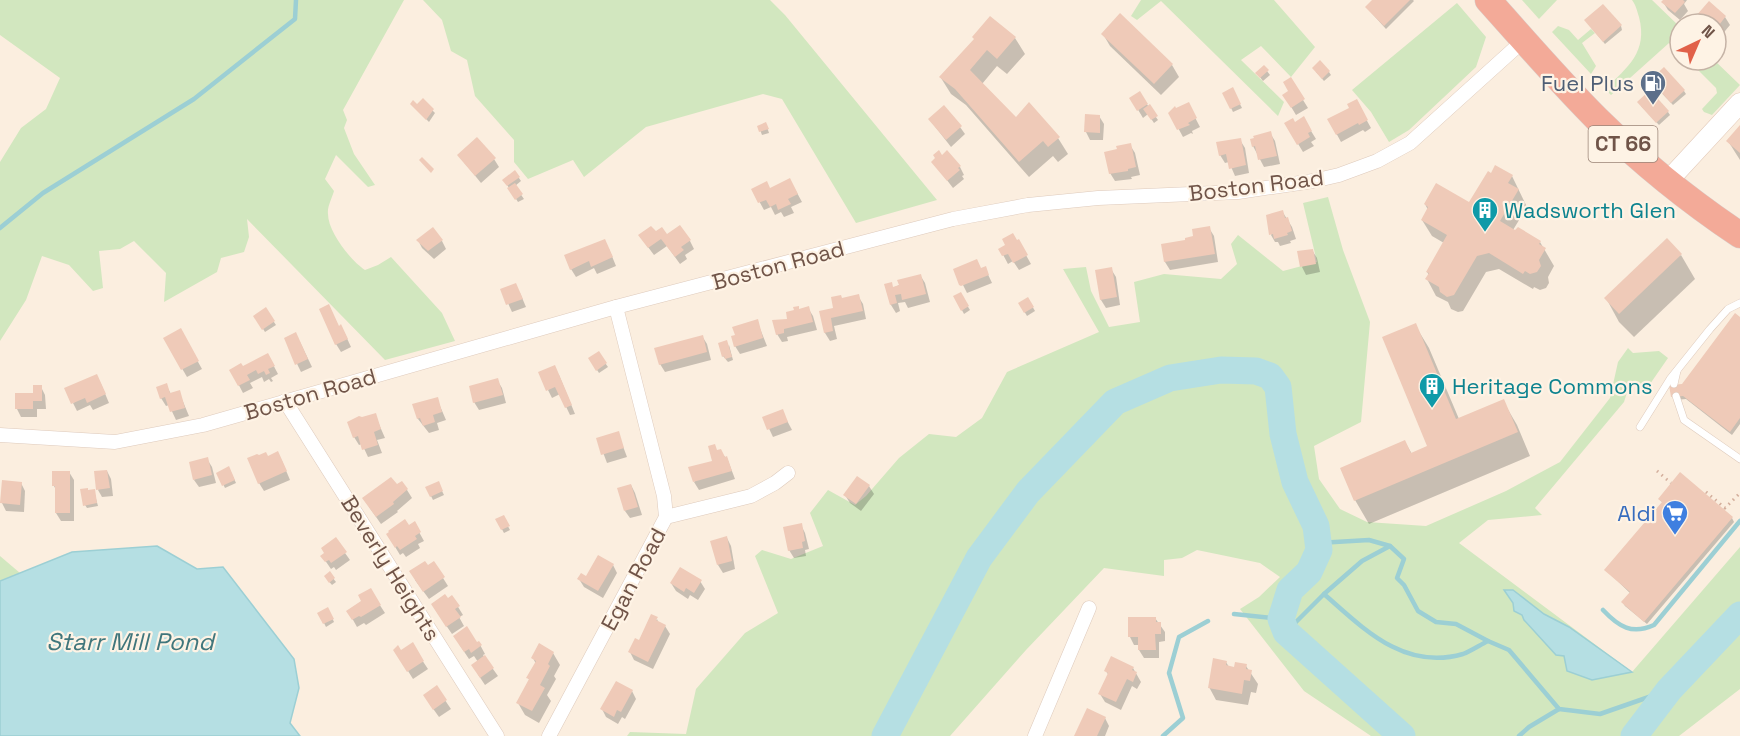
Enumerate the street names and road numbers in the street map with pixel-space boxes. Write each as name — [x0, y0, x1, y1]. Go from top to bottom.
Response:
road number: CT 66 — [1588, 126, 1658, 162]
street label: Boston Road — [1187, 163, 1325, 207]
street label: Boston Road — [709, 234, 847, 296]
street label: Boston Road — [241, 362, 379, 426]
street label: Beverly Heights — [335, 490, 447, 646]
street label: Egan Road — [594, 523, 672, 635]

